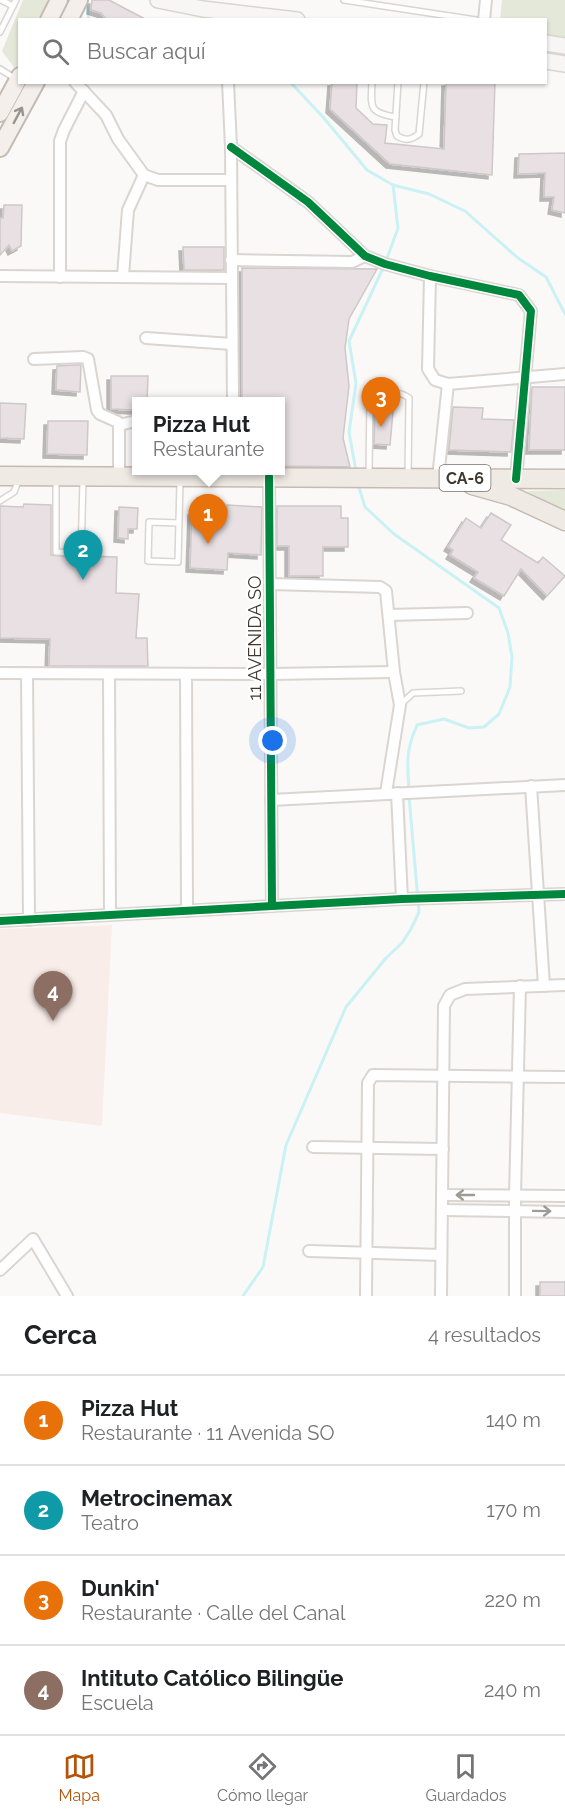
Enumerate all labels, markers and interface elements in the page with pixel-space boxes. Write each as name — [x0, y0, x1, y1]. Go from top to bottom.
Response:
search box — [18, 18, 547, 84]
icon: search — [39, 35, 72, 68]
text: Buscar aquí — [87, 38, 206, 64]
one-way arrow — [13, 107, 24, 125]
pin: 3 — [362, 378, 400, 427]
popup — [132, 397, 285, 475]
text: Pizza Hut — [153, 411, 250, 437]
text: Restaurante — [153, 437, 264, 461]
road number: CA-6 — [440, 465, 490, 491]
pin: 1 — [188, 494, 228, 544]
pin: 2 — [64, 530, 103, 580]
street label: 11 AVENIDA SO — [244, 575, 265, 701]
your location — [258, 726, 287, 755]
pin: 4 — [34, 972, 72, 1021]
one-way arrow — [455, 1189, 475, 1201]
one-way arrow — [532, 1206, 552, 1217]
text: Cerca — [24, 1320, 97, 1350]
text: 4 resultados — [428, 1323, 541, 1347]
text: Pizza Hut — [81, 1395, 178, 1421]
text: 1 — [39, 1408, 48, 1432]
text: 140 m — [486, 1408, 541, 1432]
text: Restaurante · 11 Avenida SO — [81, 1421, 334, 1445]
text: Metrocinemax — [81, 1485, 232, 1511]
text: 2 — [38, 1498, 49, 1522]
text: 170 m — [486, 1498, 541, 1522]
text: Teatro — [81, 1511, 139, 1535]
text: Dunkin' — [81, 1575, 160, 1601]
text: 3 — [38, 1588, 49, 1612]
text: 220 m — [484, 1588, 541, 1612]
text: Restaurante · Calle del Canal — [81, 1601, 345, 1625]
text: Intituto Católico Bilingüe — [81, 1665, 343, 1691]
text: 4 — [38, 1678, 49, 1702]
text: 240 m — [484, 1678, 541, 1702]
text: Escuela — [81, 1691, 154, 1715]
tab: Mapa — [59, 1750, 100, 1805]
tab: Cómo llegar — [217, 1750, 308, 1805]
tab: Guardados — [425, 1750, 506, 1805]

